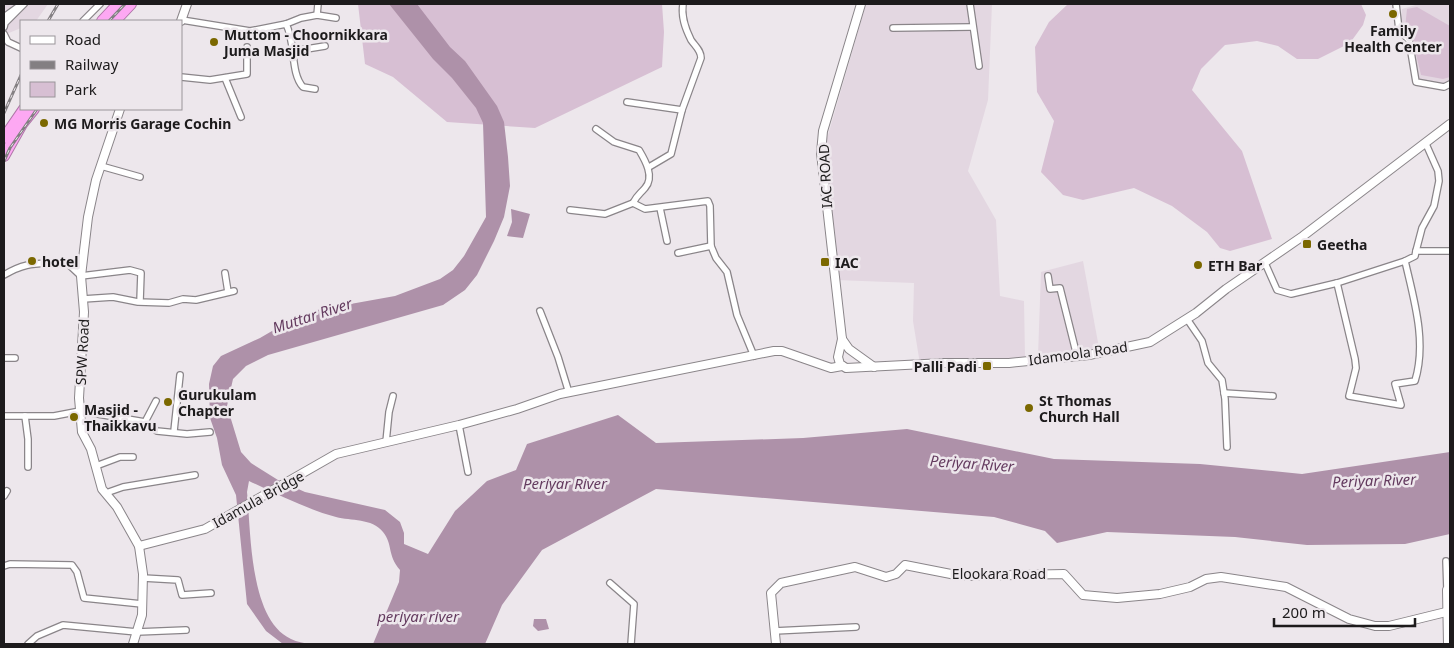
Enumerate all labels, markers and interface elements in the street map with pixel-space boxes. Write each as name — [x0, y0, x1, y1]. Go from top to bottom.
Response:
marker: Family Health Center — [1387, 8, 1399, 20]
legend — [20, 20, 182, 110]
place label: Family Health Center — [1344, 21, 1443, 56]
place label: Muttom - Choornikkara Juma Masjid — [222, 25, 388, 60]
text: Road — [65, 29, 101, 49]
marker: Muttom - Choornikkara Juma Masjid — [208, 36, 220, 48]
text: Railway — [65, 54, 119, 74]
text: Park — [65, 79, 97, 99]
place label: MG Morris Garage Cochin — [54, 114, 231, 133]
marker: MG Morris Garage Cochin — [38, 117, 50, 129]
street label: IAC ROAD — [814, 143, 836, 209]
place label: Geetha — [1317, 235, 1367, 254]
marker: Geetha — [1301, 238, 1313, 250]
place label: hotel — [42, 252, 78, 271]
place label: IAC — [835, 253, 859, 272]
marker: hotel — [26, 255, 38, 267]
marker: IAC — [819, 256, 831, 268]
place label: ETH Bar — [1208, 256, 1263, 275]
marker: ETH Bar — [1192, 259, 1204, 271]
water label: Muttar River — [270, 292, 355, 337]
street label: SPW Road — [71, 318, 93, 386]
street label: Idamoola Road — [1027, 337, 1129, 369]
place label: Palli Padi — [914, 357, 977, 376]
marker: Palli Padi — [981, 360, 993, 372]
place label: Gurukulam Chapter — [178, 385, 257, 420]
place label: St Thomas Church Hall — [1039, 391, 1120, 426]
marker: Gurukulam Chapter — [162, 396, 174, 408]
place label: Masjid - Thaikkavu — [84, 400, 157, 435]
marker: St Thomas Church Hall — [1023, 402, 1035, 414]
marker: Masjid - Thaikkavu — [68, 411, 80, 423]
water label: Periyar River — [929, 450, 1016, 476]
street label: Idamula Bridge — [209, 466, 307, 532]
water label: Periyar River — [1332, 469, 1417, 491]
water label: Periyar River — [523, 473, 608, 493]
street label: Elookara Road — [952, 564, 1046, 583]
scale bar — [1274, 596, 1415, 628]
text: 200 m — [1282, 602, 1326, 622]
water label: periyar river — [376, 606, 460, 626]

